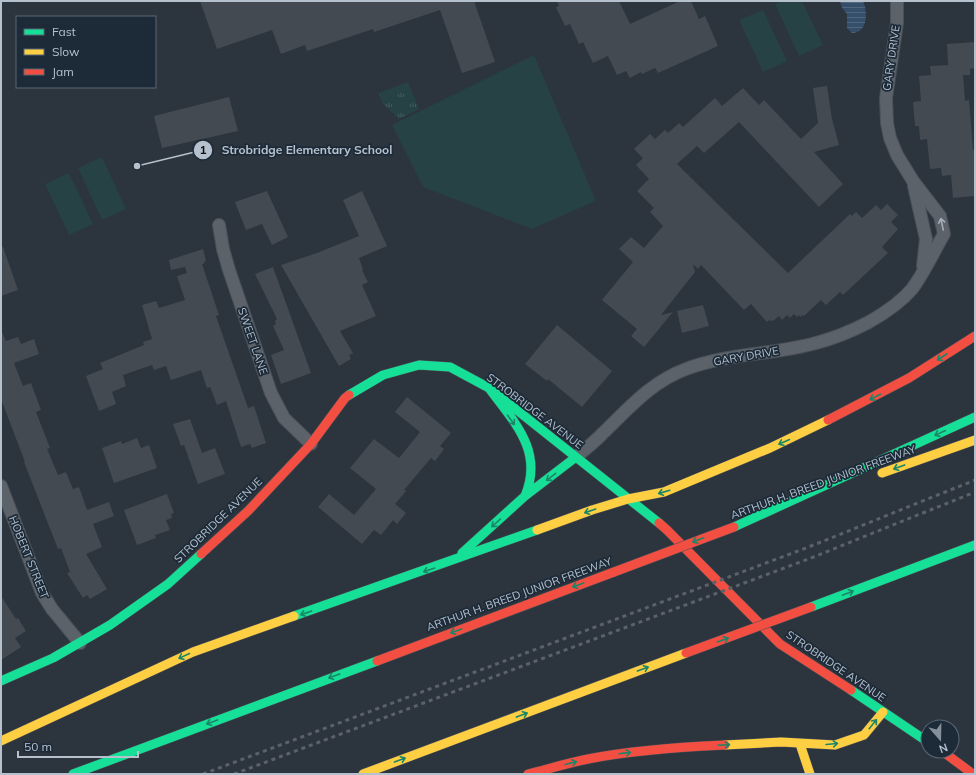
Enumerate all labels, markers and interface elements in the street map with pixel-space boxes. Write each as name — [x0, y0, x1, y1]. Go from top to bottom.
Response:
legend — [16, 16, 156, 88]
text: Fast — [52, 24, 76, 39]
street label: GARY DRIVE — [879, 24, 903, 92]
text: Slow — [52, 44, 80, 59]
text: Jam — [52, 64, 74, 79]
callout: Strobridge Elementary School — [193, 138, 400, 162]
text: 1 — [199, 142, 207, 157]
text: Strobridge Elementary School — [222, 142, 392, 157]
one-way arrow — [937, 218, 945, 231]
street label: SWEET LANE — [235, 306, 271, 376]
street label: GARY DRIVE — [712, 343, 780, 369]
one-way arrow — [937, 353, 948, 361]
street label: STROBRIDGE AVENUE — [484, 370, 586, 452]
one-way arrow — [869, 394, 881, 401]
one-way arrow — [507, 414, 516, 425]
one-way arrow — [934, 430, 946, 437]
one-way arrow — [779, 439, 791, 446]
street label: ARTHUR H. BREED JUNIOR FREEWAY — [729, 442, 918, 522]
one-way arrow — [893, 464, 905, 472]
one-way arrow — [545, 473, 556, 481]
street label: STROBRIDGE AVENUE — [171, 474, 265, 566]
one-way arrow — [658, 489, 671, 496]
one-way arrow — [585, 507, 597, 515]
street label: HOBERT STREET — [6, 514, 52, 601]
one-way arrow — [491, 518, 502, 527]
one-way arrow — [692, 537, 704, 545]
street label: ARTHUR H. BREED JUNIOR FREEWAY — [425, 554, 614, 634]
one-way arrow — [423, 567, 436, 574]
one-way arrow — [572, 582, 584, 590]
one-way arrow — [841, 589, 853, 597]
one-way arrow — [301, 609, 313, 617]
one-way arrow — [450, 627, 462, 635]
street label: STROBRIDGE AVENUE — [783, 627, 889, 705]
one-way arrow — [716, 635, 728, 643]
one-way arrow — [178, 653, 190, 660]
one-way arrow — [637, 665, 649, 673]
one-way arrow — [329, 673, 341, 681]
one-way arrow — [515, 710, 527, 718]
one-way arrow — [207, 718, 219, 726]
one-way arrow — [869, 718, 878, 729]
north arrow — [920, 719, 960, 759]
scale bar — [18, 733, 138, 759]
text: 50 m — [24, 739, 52, 754]
one-way arrow — [825, 740, 838, 748]
text: N — [937, 740, 950, 756]
one-way arrow — [717, 742, 730, 749]
one-way arrow — [618, 749, 631, 757]
one-way arrow — [393, 756, 405, 764]
one-way arrow — [564, 759, 577, 767]

